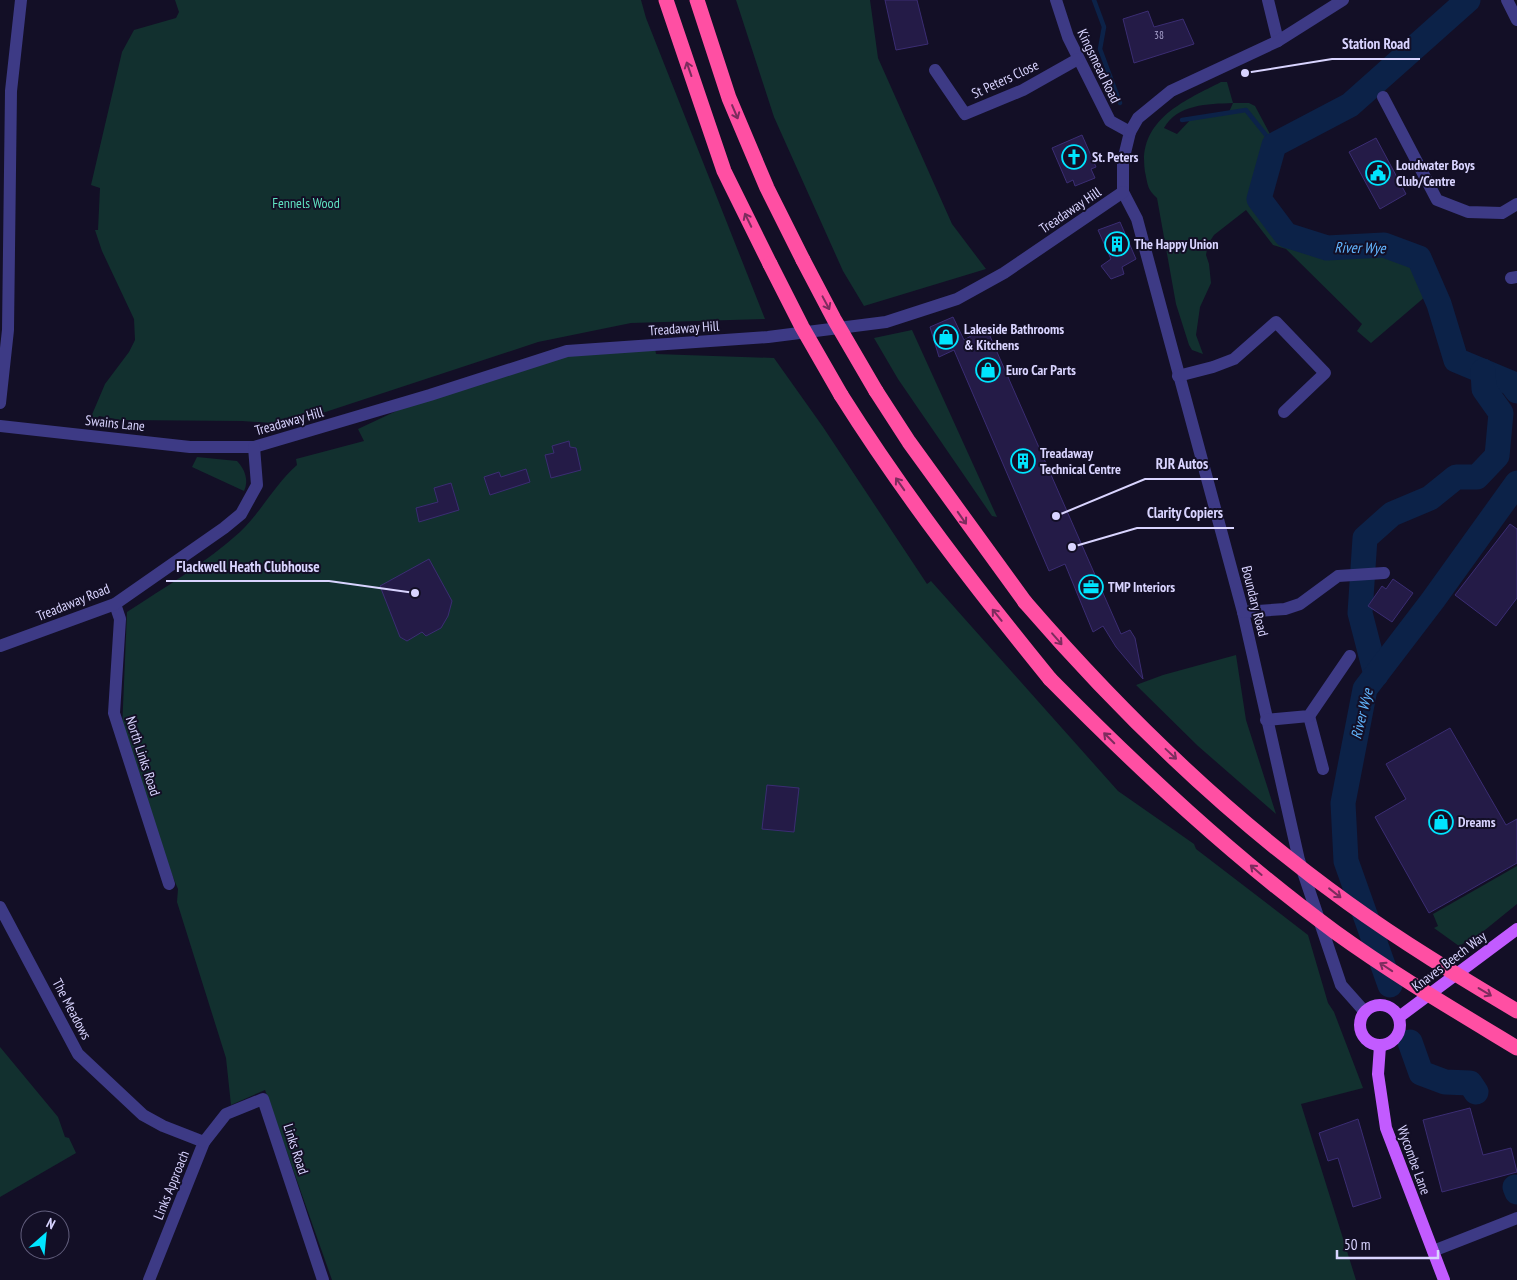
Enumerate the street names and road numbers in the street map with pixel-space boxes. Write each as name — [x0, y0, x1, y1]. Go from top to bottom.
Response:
street label: Kingsmead Road — [1073, 26, 1125, 106]
street label: St Peters Close — [969, 56, 1042, 102]
street label: Treadaway Hill — [1036, 182, 1105, 237]
street label: Treadaway Hill — [648, 317, 721, 339]
street label: Treadaway Hill — [253, 402, 326, 439]
street label: Swains Lane — [84, 411, 146, 435]
street label: Boundary Road — [1238, 564, 1272, 638]
street label: Treadaway Road — [34, 579, 112, 625]
street label: North Links Road — [122, 714, 164, 798]
street label: Knaves Beech Way — [1408, 927, 1490, 995]
street label: The Meadows — [48, 975, 96, 1043]
street label: Links Road — [279, 1121, 313, 1177]
street label: Wycombe Lane — [1393, 1123, 1435, 1197]
street label: Links Approach — [149, 1148, 193, 1222]

